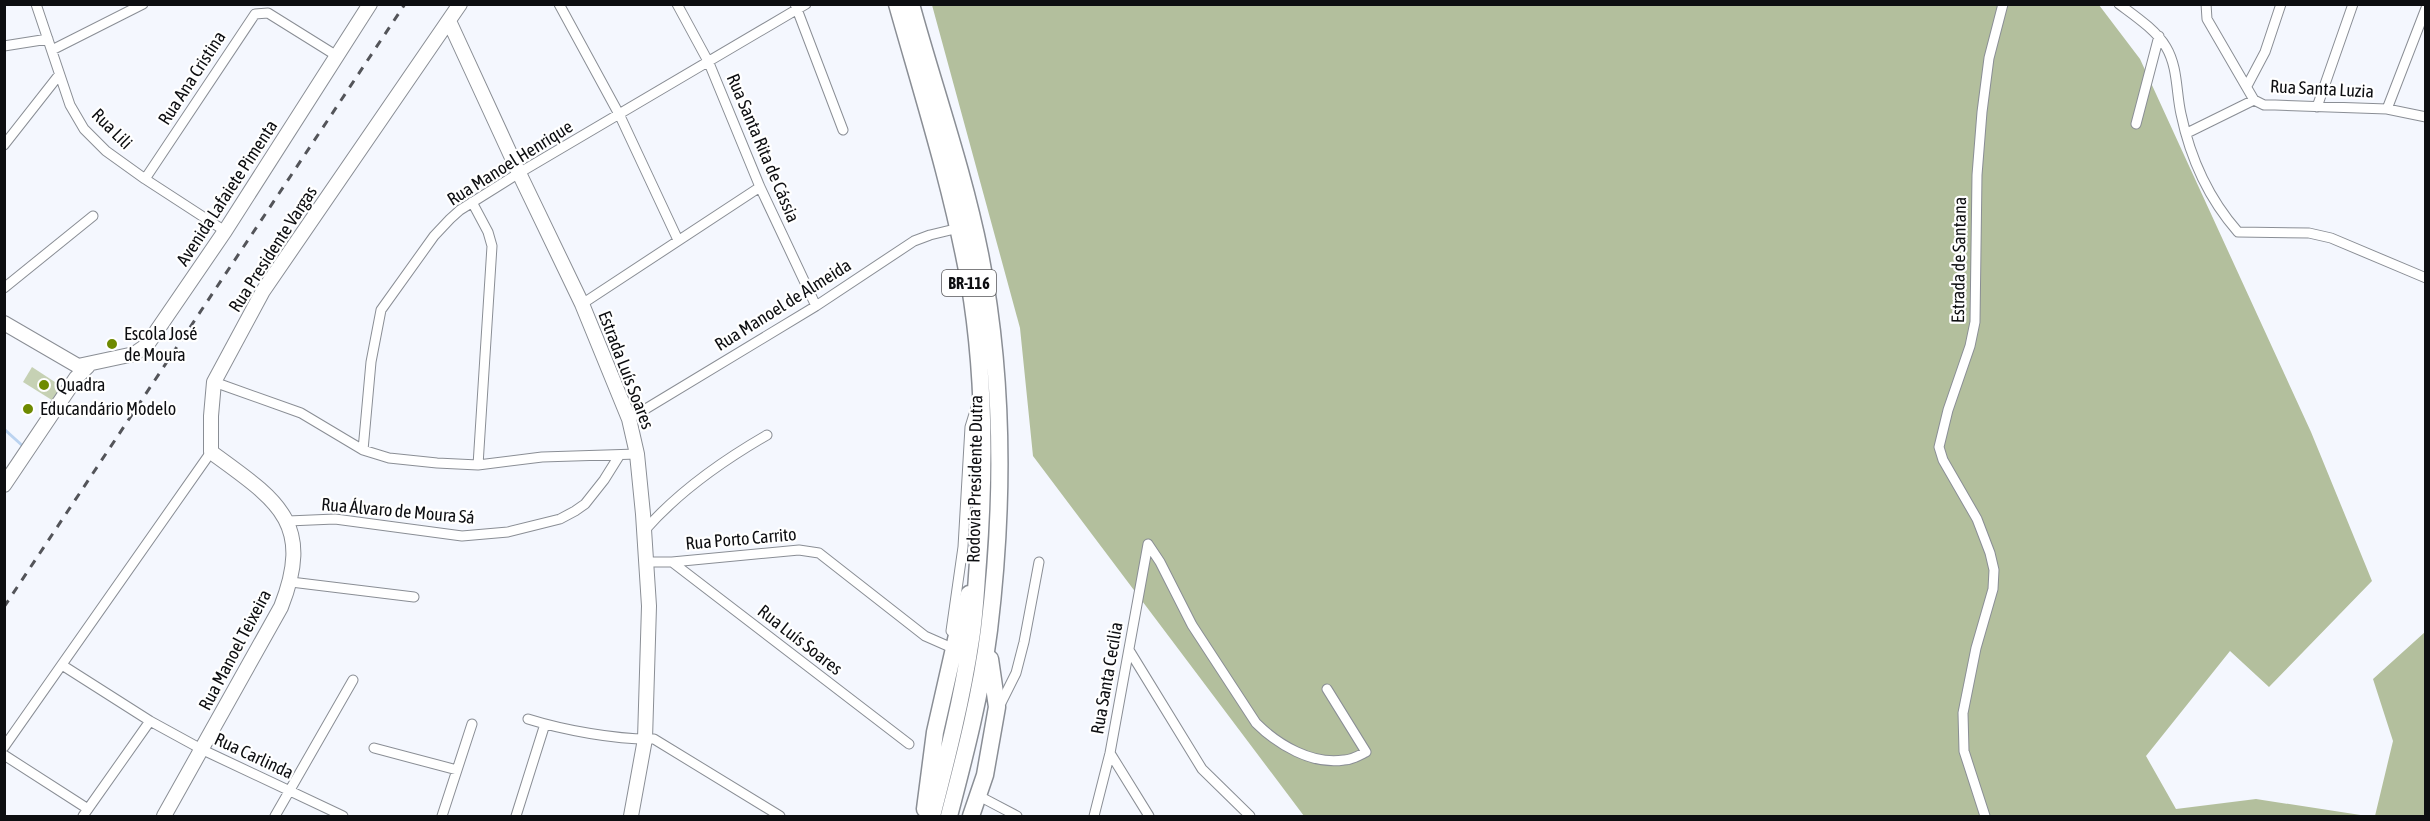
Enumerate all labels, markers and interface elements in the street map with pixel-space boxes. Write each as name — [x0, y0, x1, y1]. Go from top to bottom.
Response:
street label: Rua Ana Cristina — [154, 27, 230, 128]
street label: Rua Santa Rita de Cássia — [723, 70, 804, 225]
street label: Rua Santa Luzia — [2270, 75, 2374, 102]
street label: Rua Lili — [88, 104, 137, 153]
street label: Avenida Lafaiete Pimenta — [172, 116, 281, 269]
street label: Rua Manoel Henrique — [443, 116, 576, 210]
street label: Rua Presidente Vargas — [224, 182, 321, 316]
street label: Estrada de Santana — [1947, 197, 1970, 323]
street label: Rua Manoel de Almeida — [711, 254, 855, 355]
road number: BR-116 — [942, 270, 996, 296]
street label: Estrada Luís Soares — [594, 308, 659, 432]
place label: Escola José de Moura — [124, 323, 198, 365]
marker: Escola José de Moura — [105, 337, 119, 351]
place label: Quadra — [56, 374, 105, 395]
marker: Quadra — [37, 378, 51, 392]
street label: Rodovia Presidente Dutra — [963, 395, 986, 563]
place label: Educandário Modelo — [40, 398, 176, 419]
marker: Educandário Modelo — [21, 402, 35, 416]
street label: Rua Álvaro de Moura Sá — [320, 493, 476, 528]
street label: Rua Porto Carrito — [685, 523, 797, 554]
street label: Rua Manoel Teixeira — [194, 586, 275, 714]
street label: Rua Luís Soares — [754, 600, 847, 679]
street label: Rua Santa Cecilia — [1086, 620, 1127, 736]
street label: Rua Carlinda — [211, 728, 297, 783]

